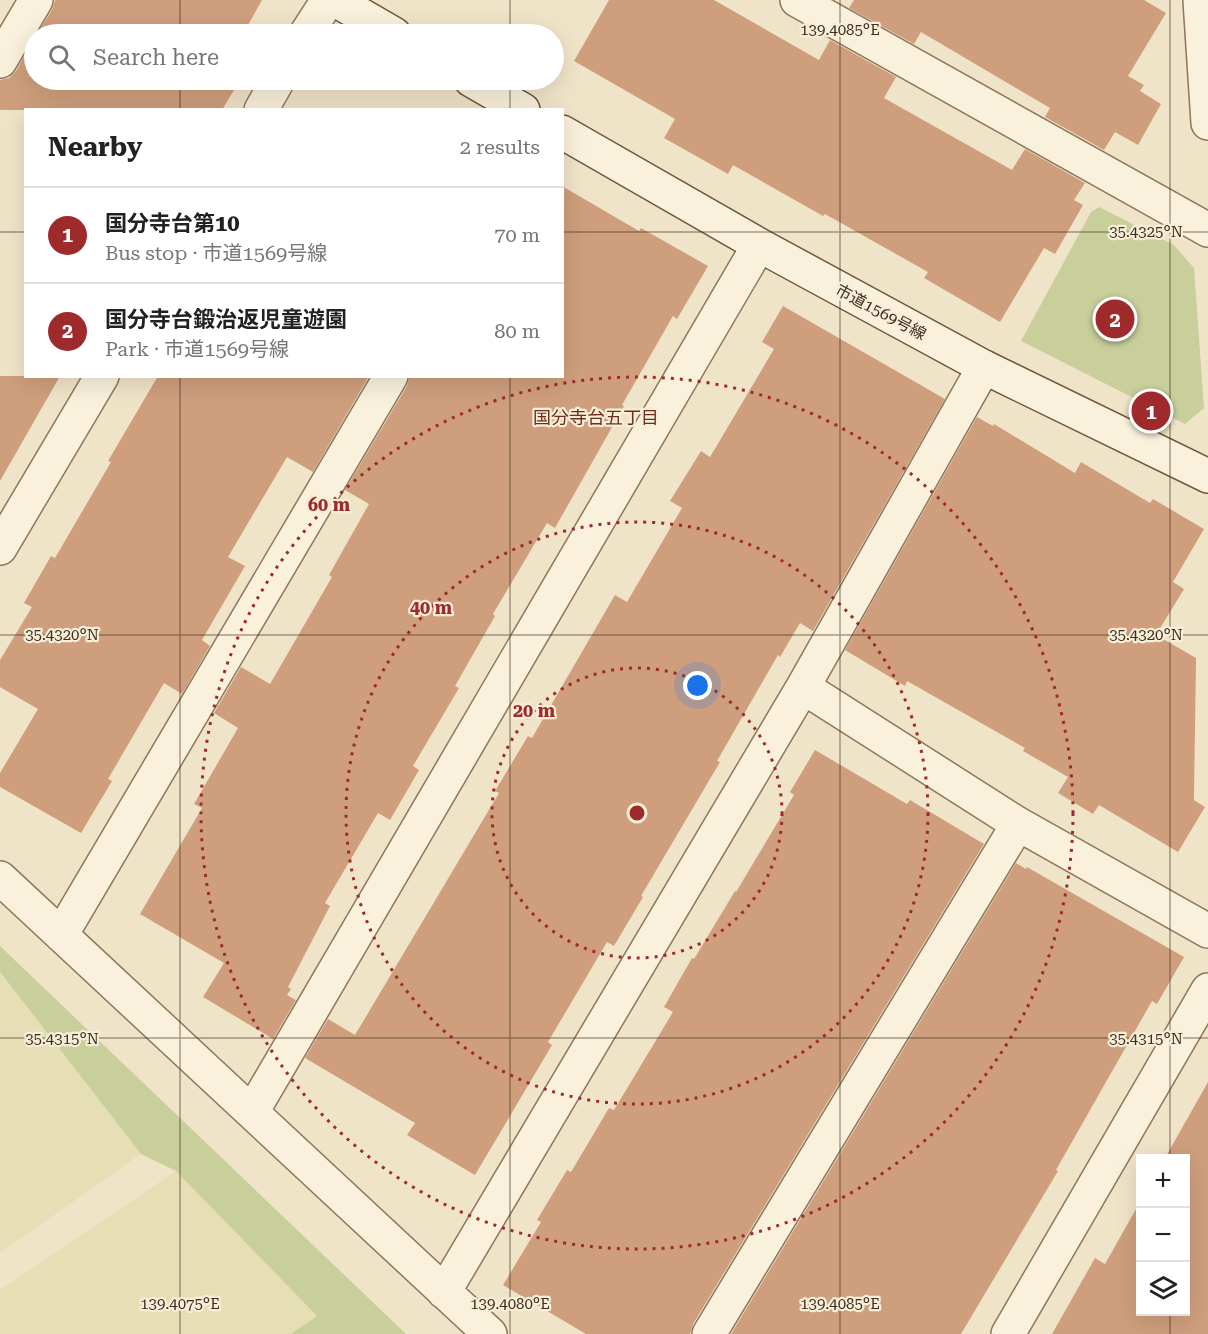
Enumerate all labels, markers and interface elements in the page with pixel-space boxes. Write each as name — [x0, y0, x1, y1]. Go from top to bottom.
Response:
text: 139.4085°E — [800, 21, 880, 39]
search box — [24, 24, 564, 90]
icon: search — [45, 41, 78, 74]
text: Search here — [93, 45, 219, 70]
text: Nearby — [48, 132, 142, 162]
text: 2 results — [460, 135, 540, 159]
text: 国分寺台第10 — [105, 211, 240, 236]
text: 1 — [62, 223, 73, 247]
text: 70 m — [494, 223, 540, 247]
text: 35.4325°N — [1109, 223, 1183, 241]
text: Bus stop · 市道1569号線 — [105, 241, 327, 265]
street label: 市道1569号線 — [832, 280, 930, 344]
pin: 2 — [1096, 296, 1134, 342]
text: 国分寺台鍛治返児童遊園 — [105, 307, 347, 332]
text: 2 — [62, 319, 73, 343]
text: 80 m — [494, 319, 540, 343]
text: Park · 市道1569号線 — [105, 337, 289, 361]
pin: 1 — [1132, 388, 1170, 434]
district label: 国分寺台五丁目 — [533, 407, 659, 428]
text: 60 m — [308, 494, 351, 515]
text: 40 m — [410, 597, 453, 618]
text: 35.4320°N — [25, 626, 99, 644]
text: 35.4320°N — [1109, 626, 1183, 644]
your location — [683, 671, 712, 700]
text: 20 m — [513, 700, 556, 721]
centre of rings — [627, 803, 647, 823]
text: 35.4315°N — [25, 1030, 99, 1048]
text: 35.4315°N — [1109, 1030, 1183, 1048]
map controls — [1136, 1154, 1190, 1316]
button: + — [1136, 1154, 1190, 1208]
button: − — [1136, 1208, 1190, 1262]
button: layers — [1136, 1262, 1190, 1316]
text: 139.4075°E — [140, 1295, 220, 1313]
text: 139.4080°E — [470, 1295, 550, 1313]
text: 139.4085°E — [800, 1295, 880, 1313]

